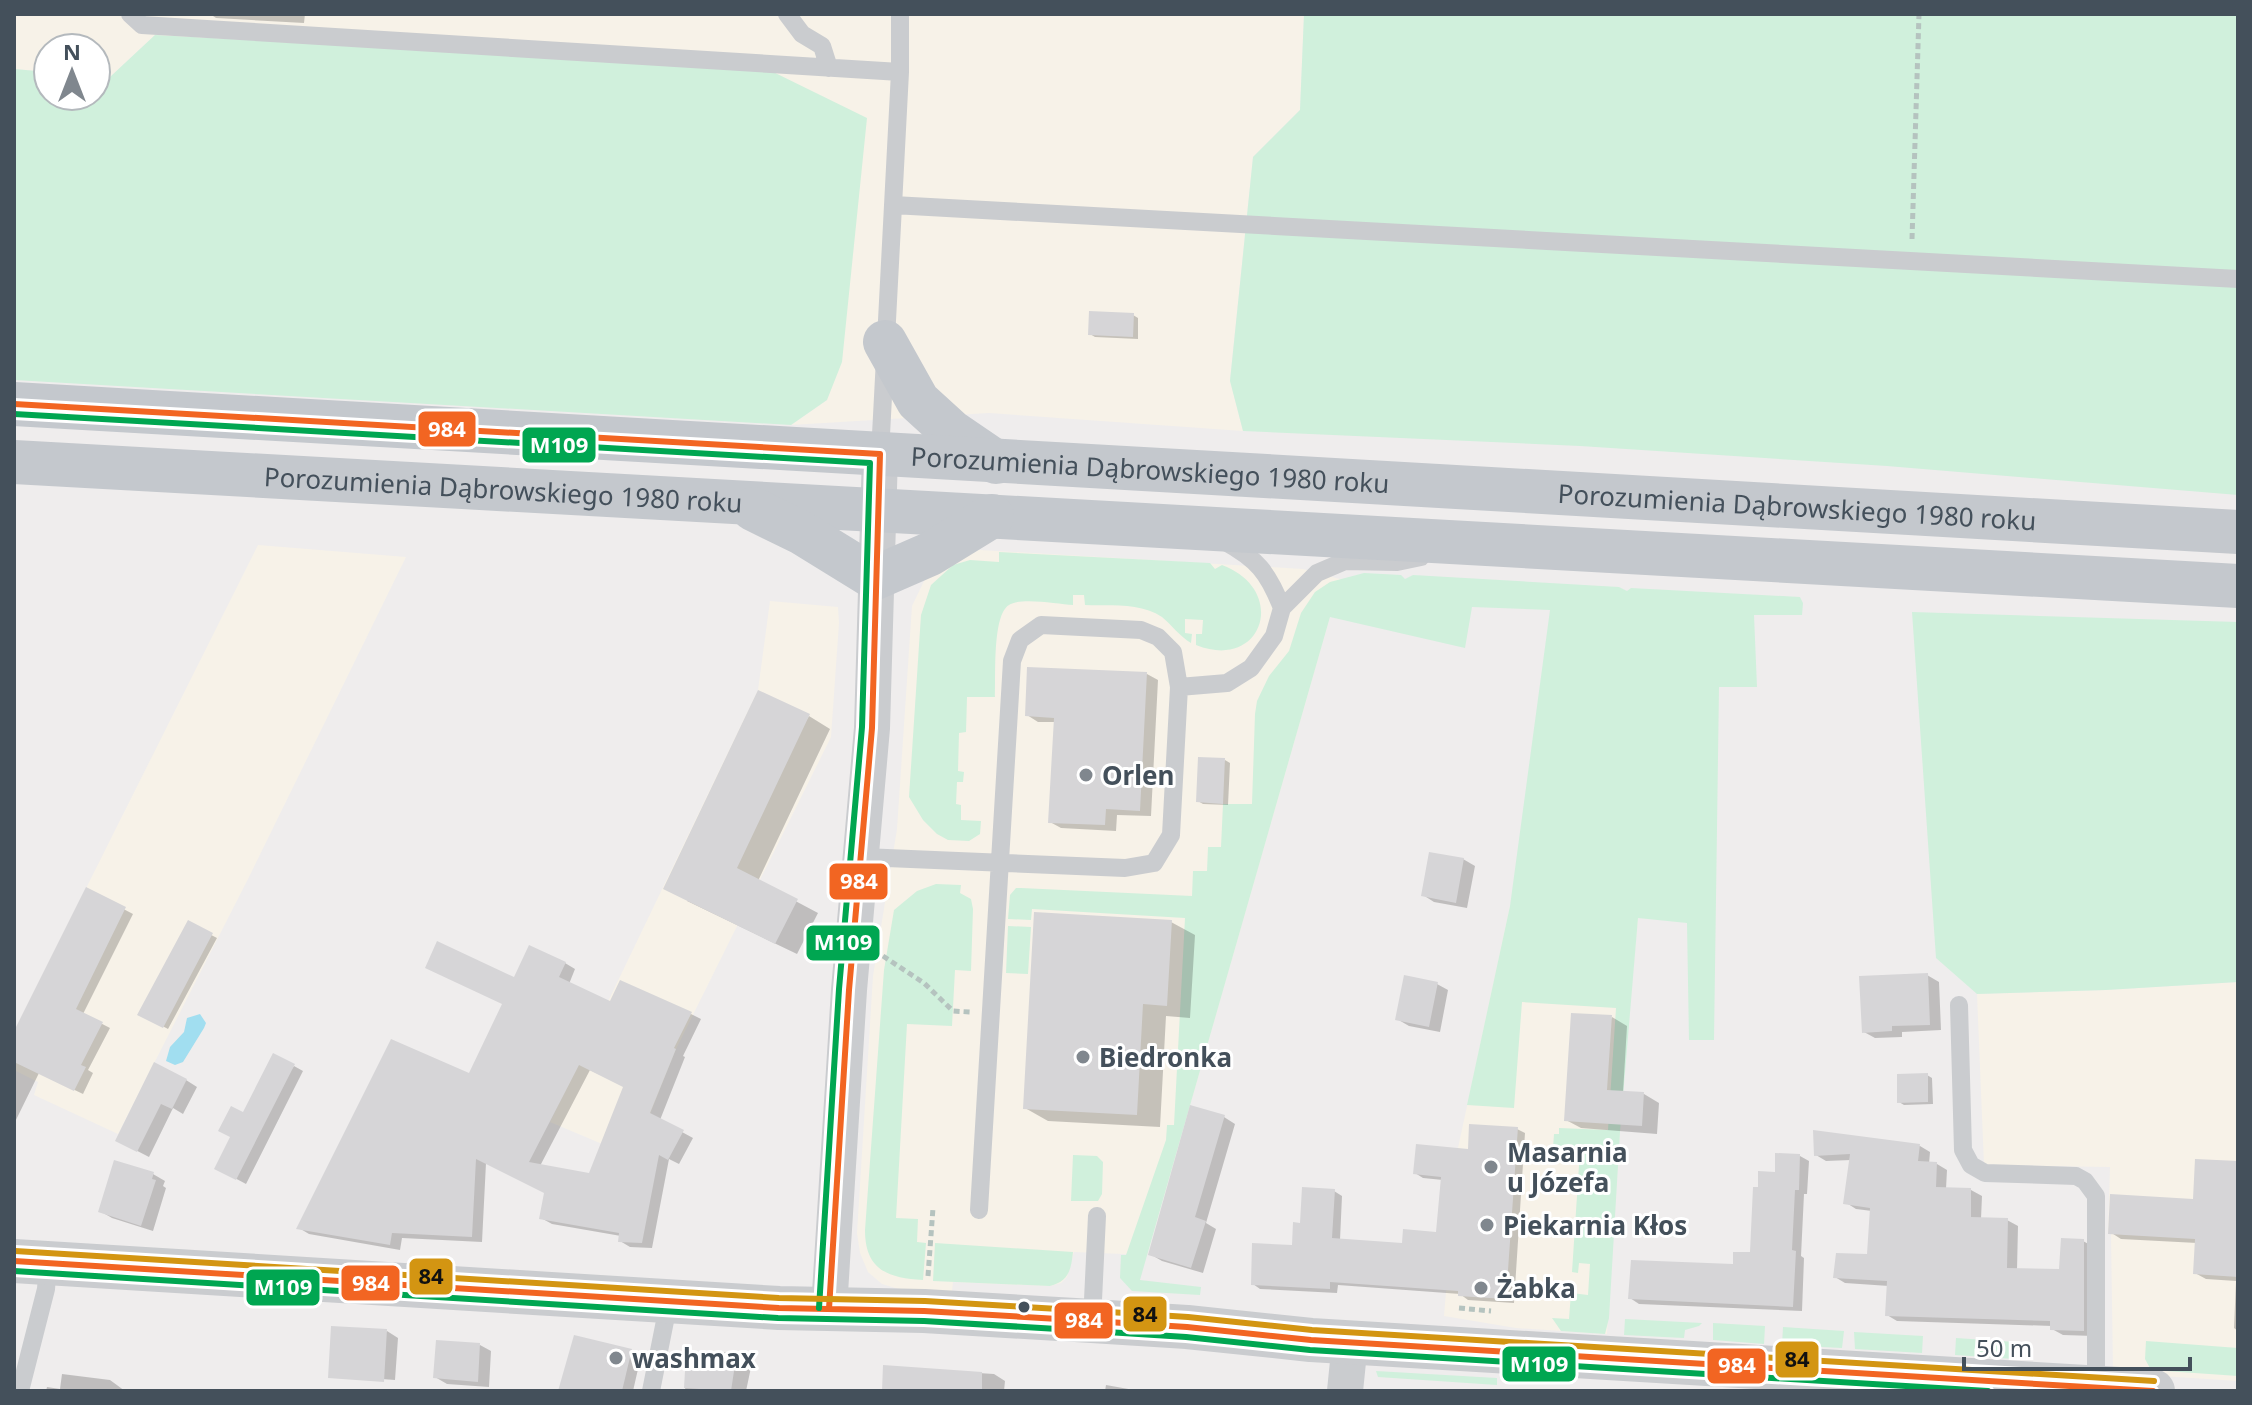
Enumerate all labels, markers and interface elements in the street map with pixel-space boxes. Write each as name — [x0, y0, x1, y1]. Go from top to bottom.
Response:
north arrow — [32, 32, 112, 112]
text: N — [63, 36, 81, 66]
line badge: 984 — [417, 410, 477, 448]
text: 984 — [428, 413, 466, 443]
line badge: M109 — [521, 426, 597, 464]
text: M109 — [530, 429, 588, 459]
street label: Porozumienia Dąbrowskiego 1980 roku — [910, 438, 1390, 501]
street label: Porozumienia Dąbrowskiego 1980 roku — [263, 458, 743, 521]
street label: Porozumienia Dąbrowskiego 1980 roku — [1557, 475, 2037, 538]
place label: Orlen — [1102, 757, 1174, 793]
marker: Orlen — [1077, 766, 1095, 784]
line badge: 984 — [828, 862, 889, 901]
text: 984 — [840, 865, 878, 895]
line badge: M109 — [805, 924, 881, 962]
text: M109 — [814, 926, 872, 956]
place label: Biedronka — [1099, 1039, 1232, 1075]
marker: Biedronka — [1074, 1048, 1092, 1066]
place label: Masarnia u Józefa — [1507, 1134, 1628, 1200]
marker: Masarnia u Józefa — [1482, 1158, 1500, 1176]
place label: Piekarnia Kłos — [1503, 1207, 1687, 1243]
marker: Piekarnia Kłos — [1478, 1216, 1496, 1234]
line badge: 84 — [408, 1257, 454, 1296]
text: 84 — [418, 1260, 444, 1290]
line badge: 984 — [340, 1264, 401, 1302]
text: 984 — [352, 1267, 390, 1297]
line badge: M109 — [245, 1268, 321, 1307]
place label: Żabka — [1497, 1270, 1576, 1306]
text: M109 — [254, 1271, 312, 1301]
marker: Żabka — [1472, 1279, 1490, 1297]
line badge: 84 — [1122, 1295, 1168, 1333]
text: 84 — [1132, 1298, 1158, 1328]
unlabelled marker — [1016, 1299, 1032, 1315]
line badge: 984 — [1053, 1301, 1114, 1340]
text: 984 — [1065, 1304, 1103, 1334]
scale bar — [1964, 1321, 2190, 1371]
text: 50 m — [1976, 1331, 2032, 1364]
place label: washmax — [632, 1340, 756, 1376]
line badge: 84 — [1774, 1340, 1820, 1379]
text: 84 — [1784, 1343, 1810, 1373]
line badge: M109 — [1501, 1345, 1577, 1383]
line badge: 984 — [1706, 1347, 1767, 1385]
text: M109 — [1510, 1348, 1568, 1378]
marker: washmax — [607, 1349, 625, 1367]
text: 984 — [1718, 1349, 1756, 1379]

